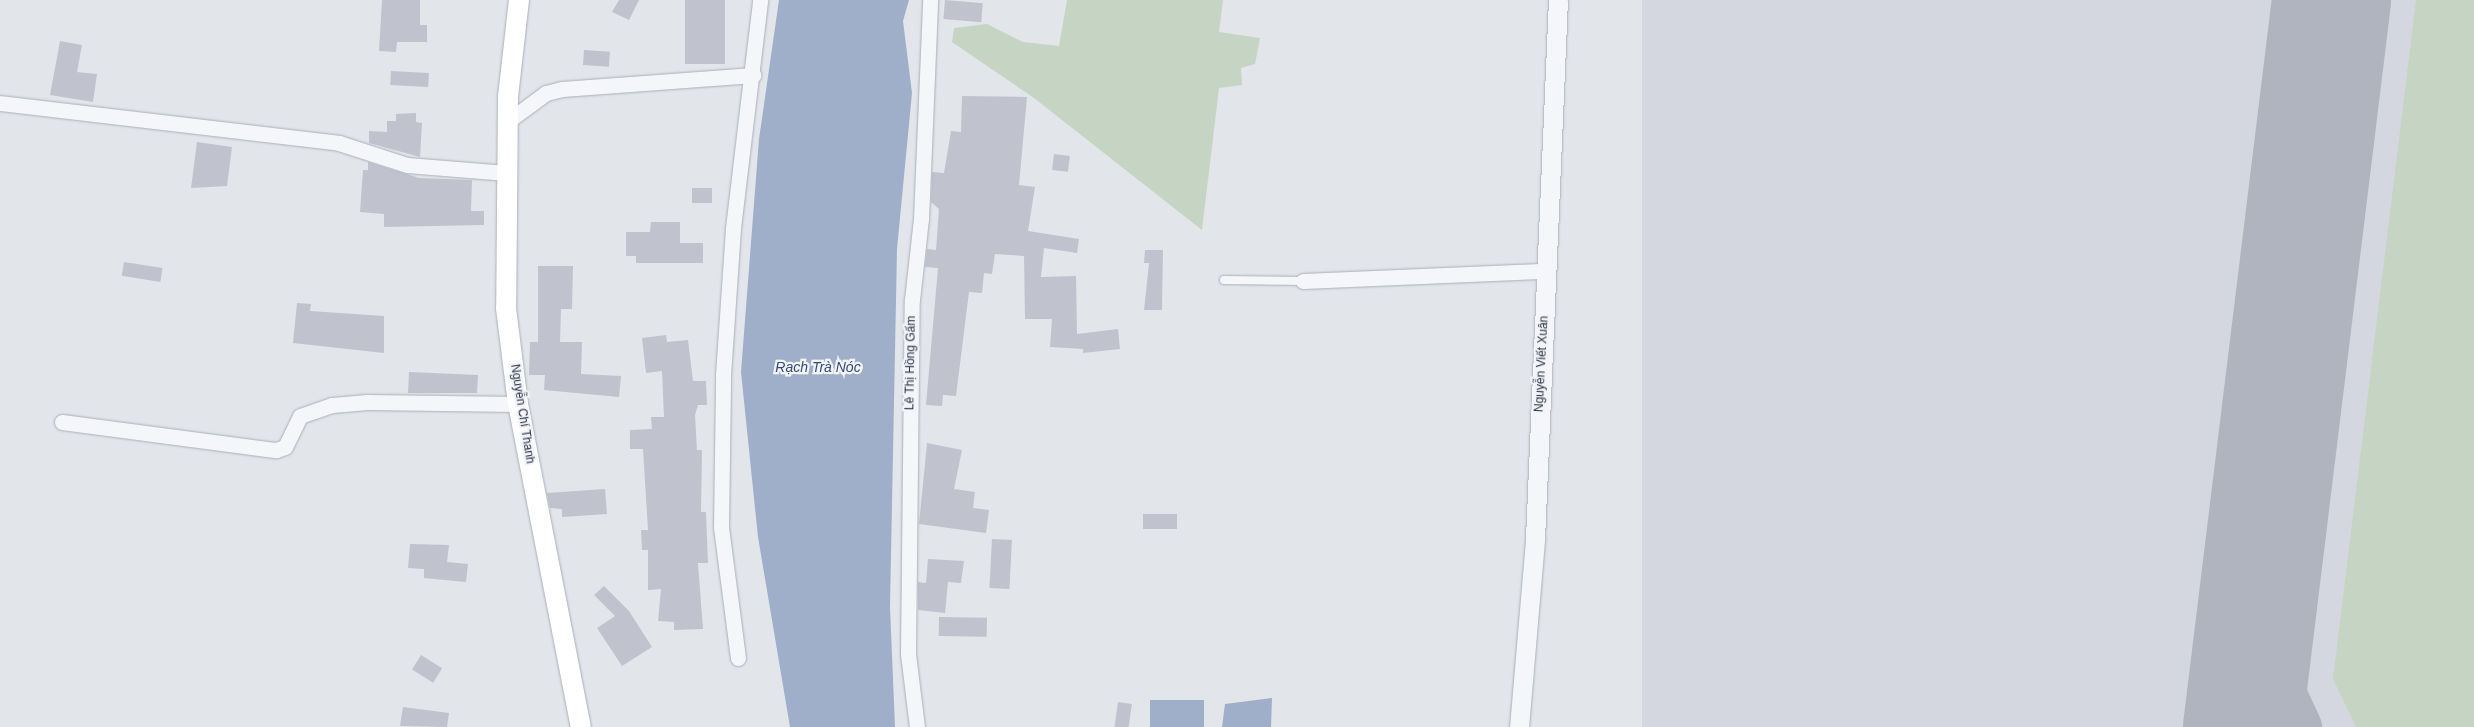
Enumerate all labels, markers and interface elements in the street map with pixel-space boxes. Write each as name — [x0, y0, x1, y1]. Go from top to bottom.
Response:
street label: Nguyễn Viết Xuân — [1532, 315, 1552, 413]
street label: Lê Thị Hồng Gấm — [903, 316, 919, 410]
water label: Rạch Trà Nóc — [775, 359, 861, 375]
street label: Nguyễn Chí Thanh — [507, 363, 537, 465]

